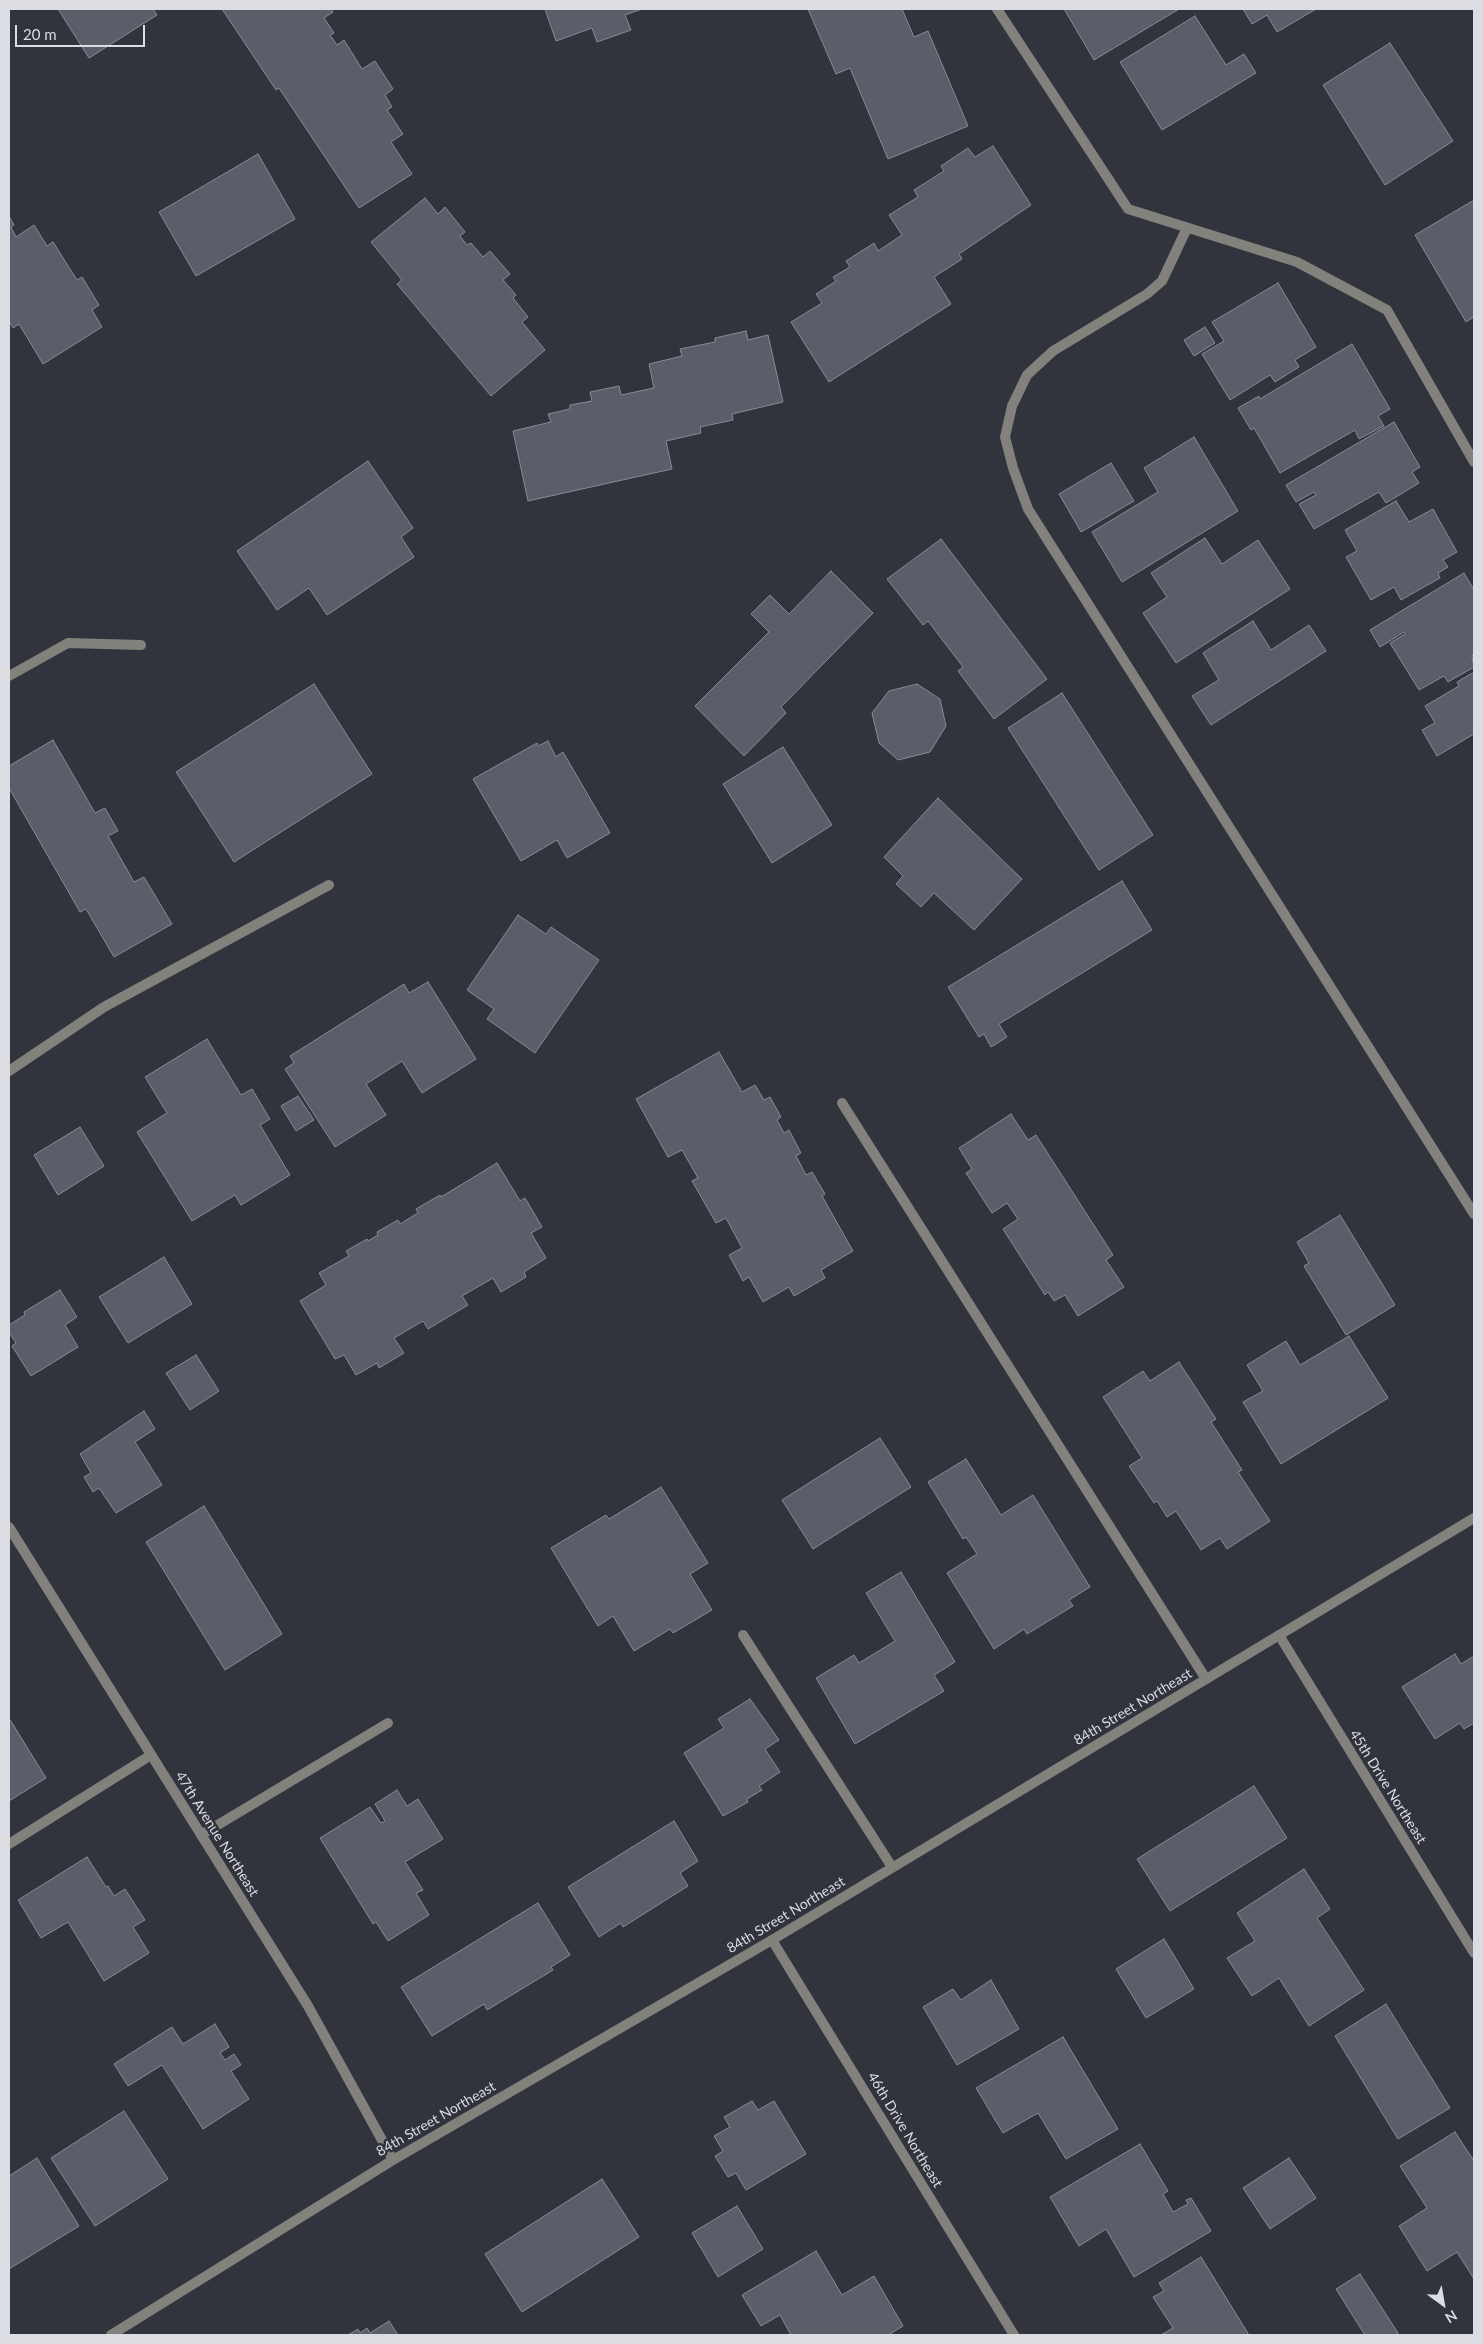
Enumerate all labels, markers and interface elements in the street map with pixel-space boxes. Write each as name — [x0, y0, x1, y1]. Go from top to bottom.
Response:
scale bar — [18, 15, 148, 47]
text: 20 m — [23, 25, 57, 43]
street label: 84th Street Northeast — [1071, 1665, 1195, 1749]
street label: 45th Drive Northeast — [1346, 1727, 1430, 1847]
street label: 47th Avenue Northeast — [172, 1768, 262, 1900]
street label: 84th Street Northeast — [724, 1873, 848, 1957]
street label: 46th Drive Northeast — [864, 2069, 946, 2191]
street label: 84th Street Northeast — [373, 2078, 499, 2160]
north arrow — [1418, 2279, 1468, 2329]
text: N — [1442, 2307, 1460, 2327]

